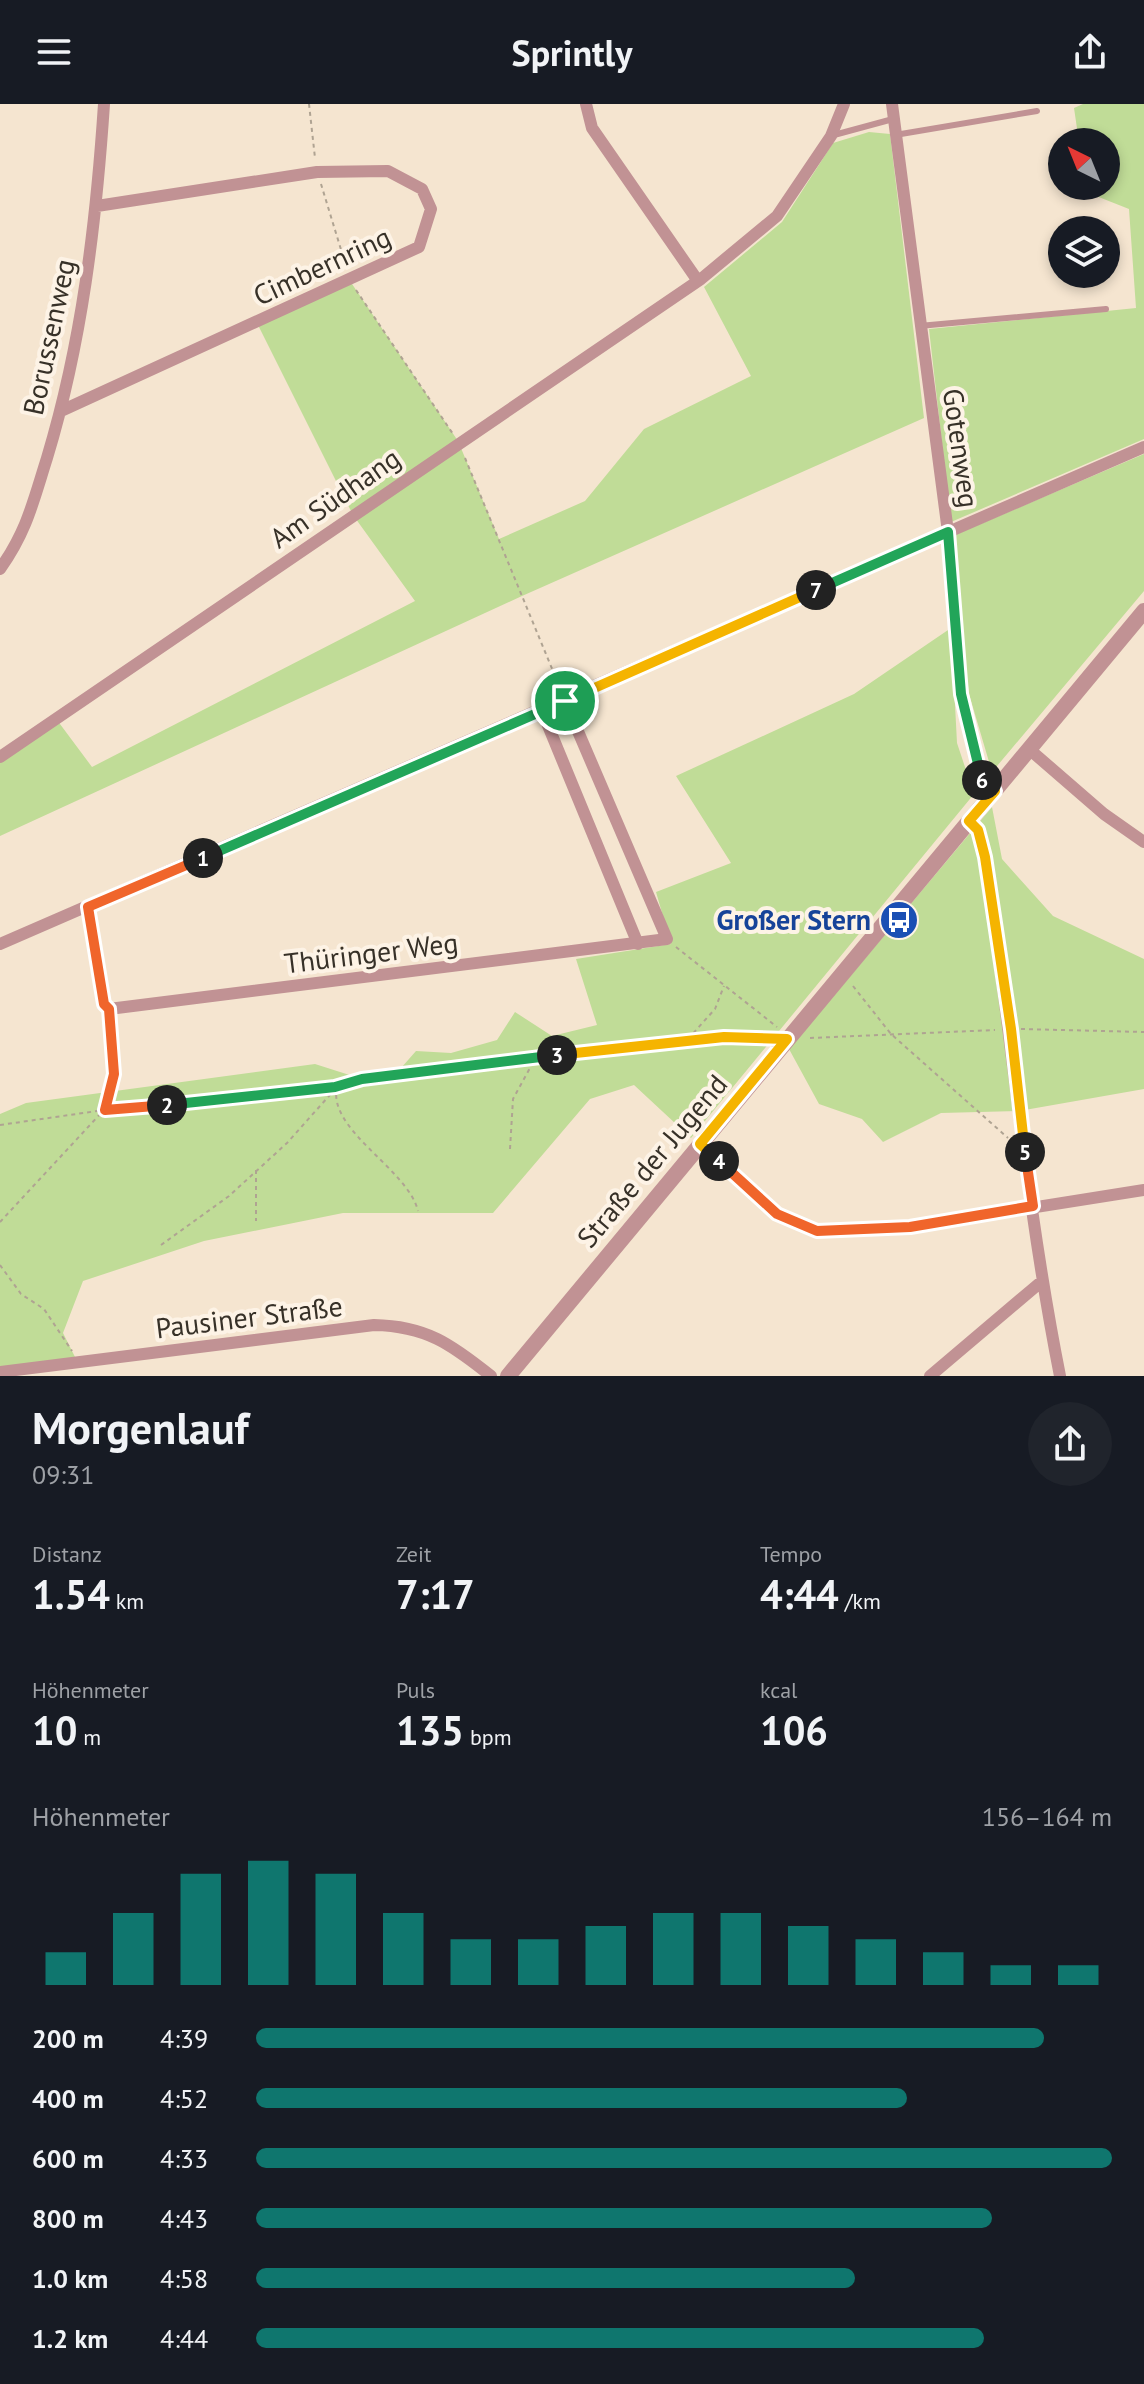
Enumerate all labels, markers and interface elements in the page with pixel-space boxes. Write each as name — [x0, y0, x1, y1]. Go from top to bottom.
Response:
text: Sprintly — [512, 29, 632, 76]
icon: menu — [32, 30, 76, 74]
icon: share — [1068, 30, 1112, 74]
north arrow — [1048, 128, 1120, 200]
map controls — [1048, 128, 1120, 288]
button: layers — [1048, 216, 1120, 288]
street label: Cimbernring — [247, 218, 397, 314]
street label: Borussenweg — [14, 256, 83, 418]
street label: Gotenweg — [935, 386, 988, 510]
street label: Am Südhang — [262, 439, 407, 556]
pin: 7 — [796, 570, 836, 610]
text: 7 — [810, 576, 822, 604]
pin — [531, 667, 599, 735]
icon: arrive — [543, 679, 587, 723]
pin: 6 — [962, 760, 1002, 800]
text: 6 — [976, 766, 988, 794]
pin: 1 — [183, 838, 223, 878]
text: 1 — [197, 844, 209, 872]
bus stop icon: Großer Stern — [878, 899, 920, 941]
place label: Großer Stern — [717, 901, 871, 938]
street label: Thüringer Weg — [282, 923, 460, 982]
pin: 3 — [537, 1035, 577, 1075]
text: 3 — [551, 1041, 563, 1069]
street label: Straße der Jugend — [568, 1066, 735, 1255]
pin: 2 — [147, 1085, 187, 1125]
text: 2 — [161, 1091, 173, 1119]
pin: 5 — [1005, 1132, 1045, 1172]
text: 5 — [1019, 1138, 1031, 1166]
pin: 4 — [699, 1141, 739, 1181]
text: 4 — [713, 1147, 725, 1175]
street label: Pausiner Straße — [153, 1287, 345, 1346]
text: Morgenlauf — [32, 1399, 249, 1456]
button: share — [1028, 1402, 1112, 1486]
text: 09:31 — [32, 1458, 94, 1491]
text: Distanz — [32, 1540, 102, 1568]
text: Zeit — [396, 1540, 431, 1568]
text: Tempo — [760, 1540, 822, 1568]
text: 1.54 — [32, 1568, 110, 1620]
text: 7:17 — [396, 1568, 475, 1620]
text: 4:44 — [760, 1568, 839, 1620]
text: km — [110, 1587, 144, 1615]
text: /km — [839, 1587, 881, 1615]
text: Höhenmeter — [32, 1676, 149, 1704]
text: Puls — [396, 1676, 435, 1704]
text: kcal — [760, 1676, 798, 1704]
text: 10 — [32, 1704, 77, 1756]
text: 135 — [396, 1704, 464, 1756]
text: 106 — [760, 1704, 828, 1756]
text: m — [77, 1723, 101, 1751]
text: bpm — [464, 1723, 512, 1751]
text: Höhenmeter — [32, 1800, 170, 1833]
text: 156–164 m — [982, 1800, 1112, 1833]
text: 200 m — [32, 2022, 104, 2055]
text: 4:39 — [160, 2022, 208, 2055]
text: 400 m — [32, 2082, 104, 2115]
text: 4:52 — [160, 2082, 208, 2115]
text: 600 m — [32, 2142, 104, 2175]
text: 4:33 — [160, 2142, 208, 2175]
text: 800 m — [32, 2202, 104, 2235]
text: 4:43 — [160, 2202, 208, 2235]
text: 1.0 km — [32, 2262, 108, 2295]
text: 4:58 — [160, 2262, 208, 2295]
text: 1.2 km — [32, 2322, 108, 2355]
text: 4:44 — [160, 2322, 208, 2355]

